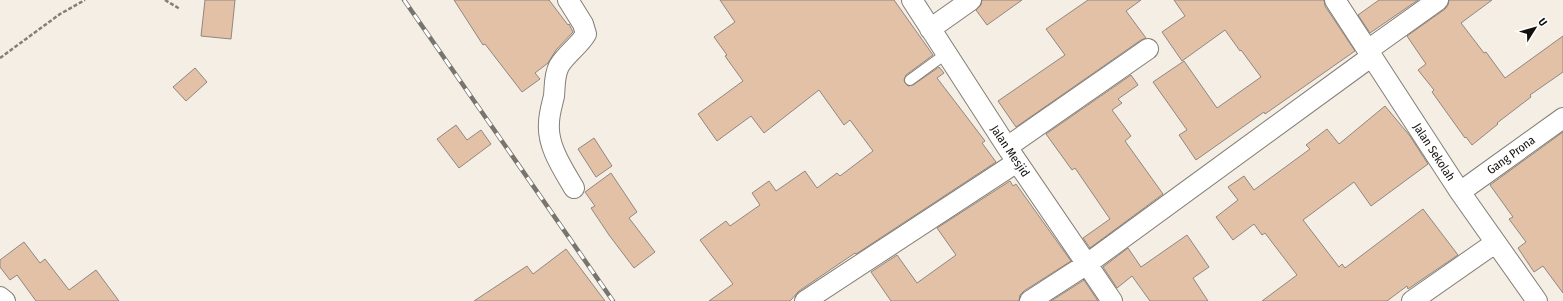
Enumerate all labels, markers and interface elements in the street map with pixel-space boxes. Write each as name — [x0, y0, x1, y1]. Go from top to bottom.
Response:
north arrow — [1515, 8, 1555, 48]
text: U — [1535, 16, 1550, 29]
street label: Jalan Sekolah — [1410, 120, 1458, 184]
street label: Jalan Mesjid — [988, 123, 1032, 179]
street label: Gang Prona — [1484, 133, 1538, 177]

